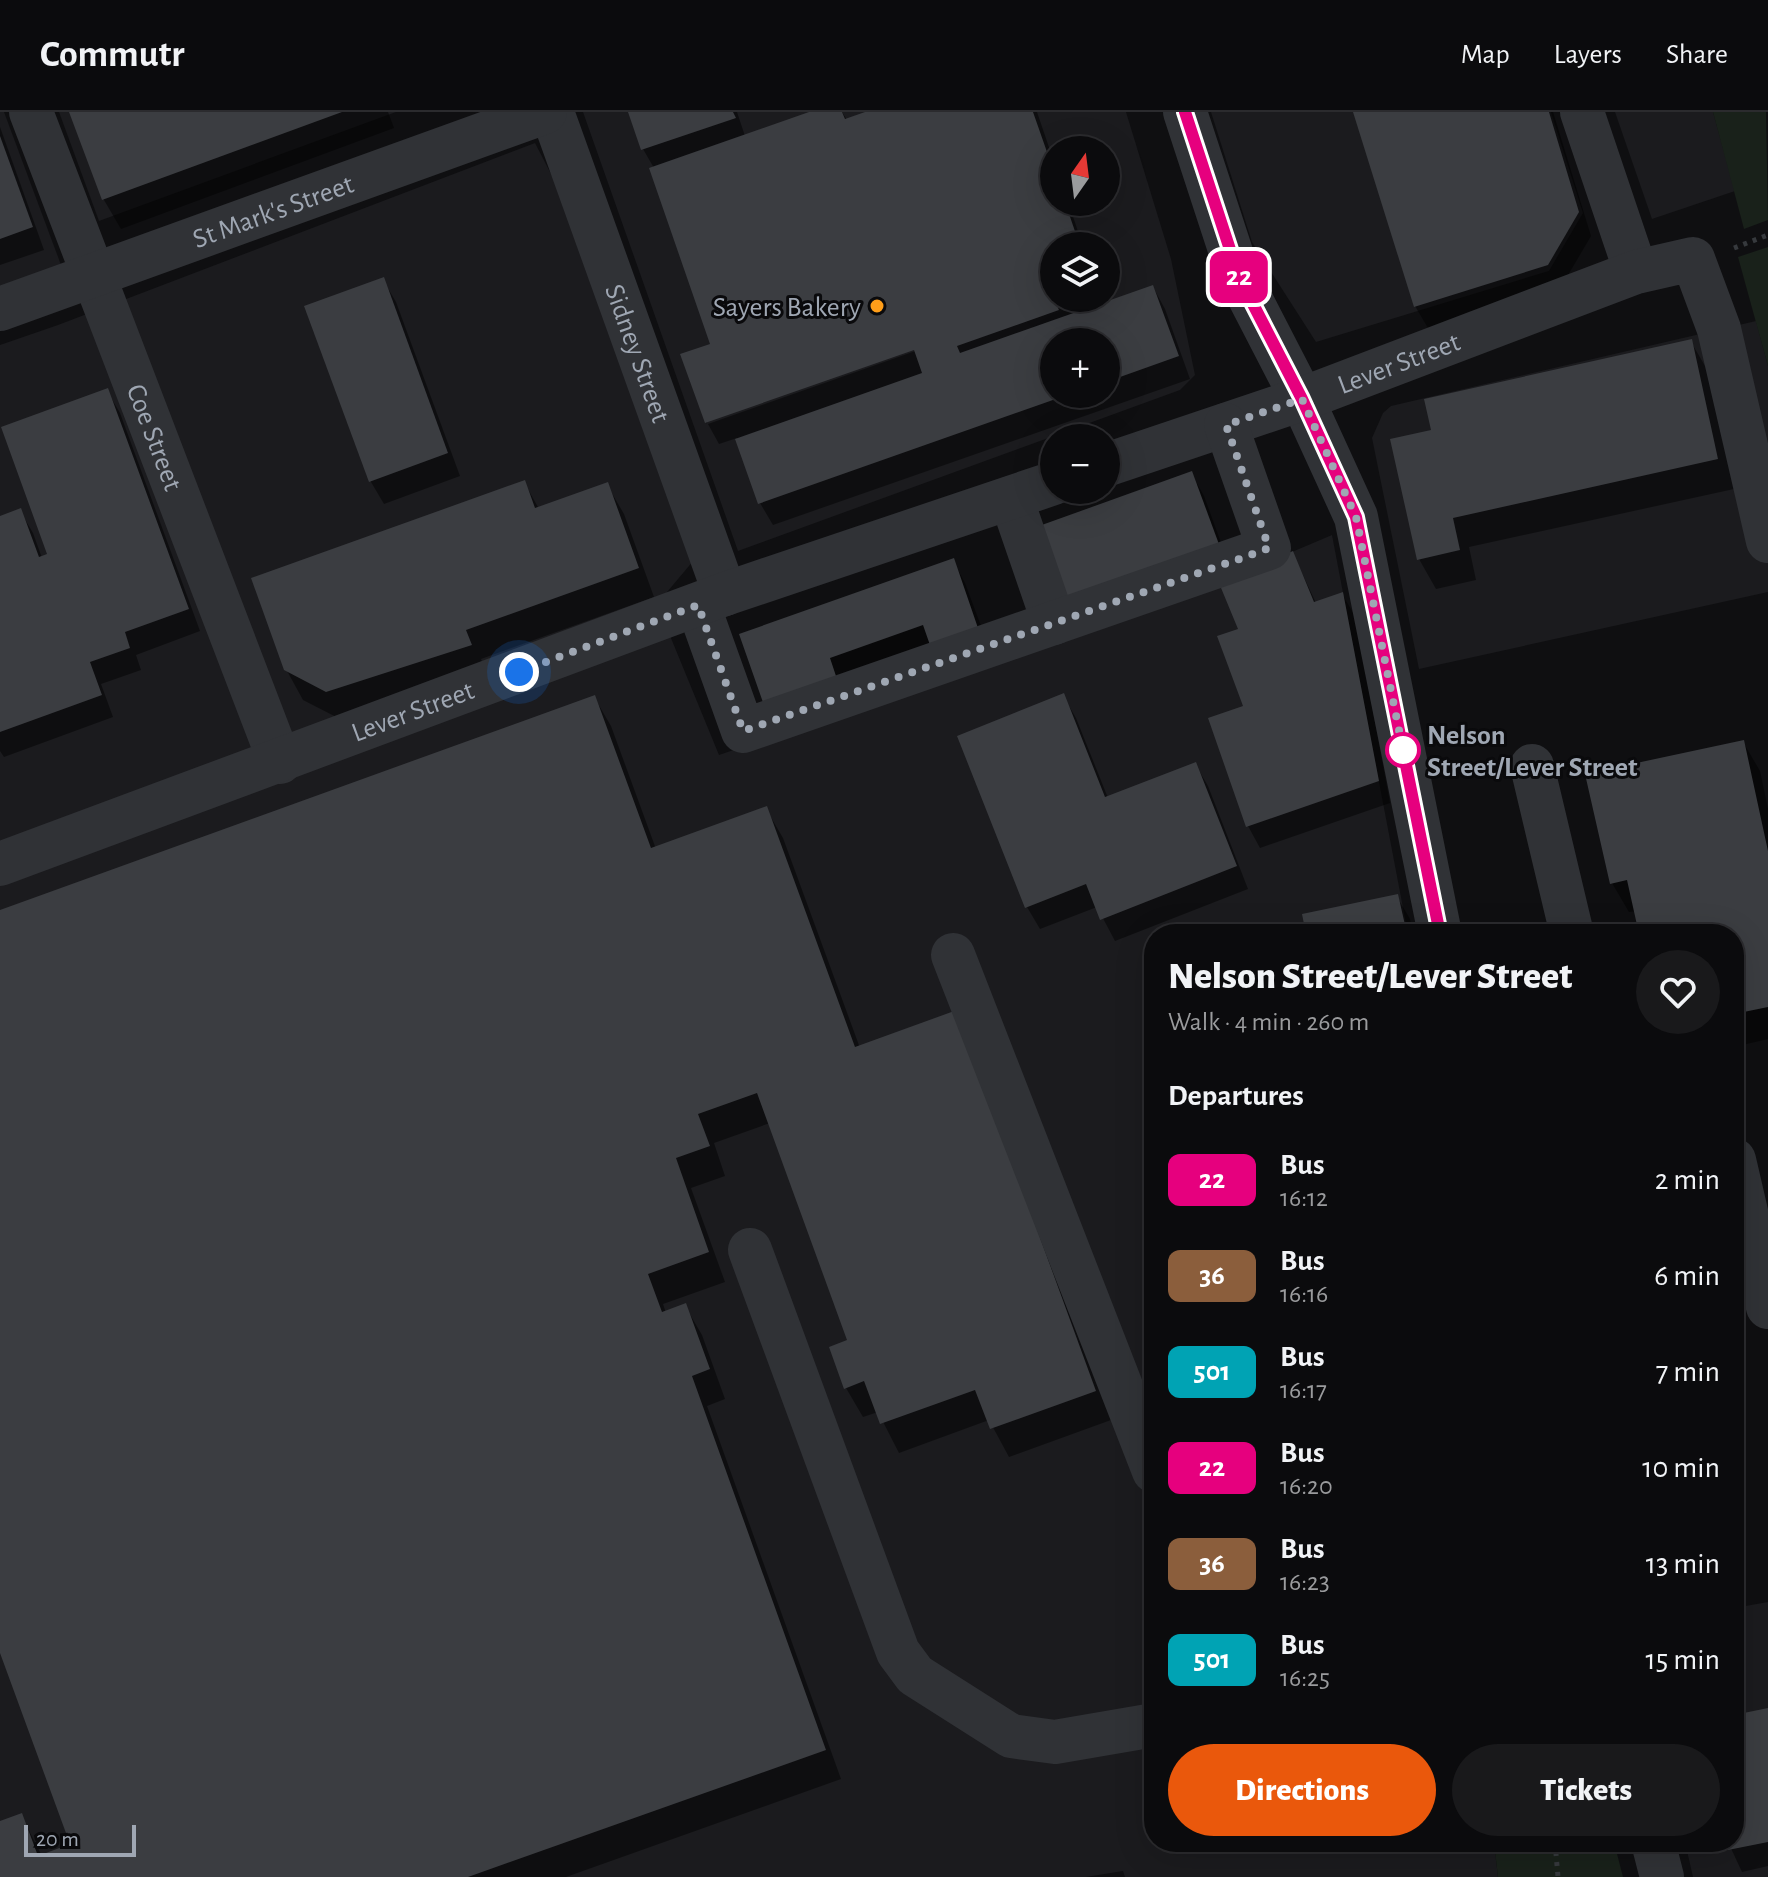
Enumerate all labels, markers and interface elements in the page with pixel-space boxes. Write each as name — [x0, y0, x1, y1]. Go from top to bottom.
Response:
text: Commutr — [40, 36, 185, 74]
text: Map — [1461, 41, 1510, 69]
text: Layers — [1554, 41, 1622, 69]
text: Share — [1666, 41, 1728, 69]
north arrow — [1040, 136, 1120, 216]
map controls — [1040, 136, 1120, 504]
street label: St Mark's Street — [189, 170, 358, 254]
button: layers — [1040, 232, 1120, 312]
line badge: 22 — [1203, 251, 1275, 303]
text: 22 — [1226, 263, 1252, 291]
street label: Sidney Street — [599, 281, 674, 426]
place label: Sayers Bakery — [713, 294, 861, 322]
marker: Sayers Bakery — [868, 297, 886, 315]
button: + — [1040, 328, 1120, 408]
street label: Lever Street — [1334, 328, 1464, 400]
street label: Coe Street — [121, 381, 187, 495]
button: − — [1040, 424, 1120, 504]
your location — [499, 652, 539, 692]
street label: Lever Street — [348, 677, 478, 748]
place label: Nelson Street/Lever Street — [1427, 722, 1638, 782]
marker: Nelson Street/Lever Street — [1386, 733, 1420, 767]
button: heart — [1636, 950, 1720, 1034]
text: Nelson Street/Lever Street — [1168, 958, 1572, 996]
text: Walk · 4 min · 260 m — [1168, 1009, 1369, 1035]
text: Departures — [1168, 1081, 1304, 1111]
text: Bus — [1280, 1150, 1325, 1180]
text: 2 min — [1655, 1165, 1720, 1195]
text: 22 — [1199, 1166, 1225, 1194]
text: 16:12 — [1280, 1185, 1328, 1211]
text: Bus — [1280, 1246, 1325, 1276]
text: 6 min — [1654, 1261, 1720, 1291]
text: 36 — [1199, 1262, 1225, 1290]
text: 16:16 — [1280, 1281, 1328, 1307]
text: Bus — [1280, 1342, 1325, 1372]
text: 7 min — [1656, 1357, 1720, 1387]
text: 501 — [1194, 1358, 1230, 1386]
text: 16:17 — [1280, 1377, 1327, 1403]
text: Bus — [1280, 1438, 1325, 1468]
text: 10 min — [1642, 1453, 1720, 1483]
text: 22 — [1199, 1454, 1225, 1482]
text: 16:20 — [1280, 1473, 1333, 1499]
text: Bus — [1280, 1534, 1325, 1564]
text: 13 min — [1646, 1549, 1720, 1579]
text: 36 — [1199, 1550, 1225, 1578]
text: 16:23 — [1280, 1569, 1330, 1595]
text: Bus — [1280, 1630, 1325, 1660]
text: 15 min — [1645, 1645, 1720, 1675]
text: 501 — [1194, 1646, 1230, 1674]
text: 16:25 — [1280, 1665, 1330, 1691]
button: Directions — [1168, 1744, 1436, 1836]
button: Tickets — [1452, 1744, 1720, 1836]
scale bar — [24, 1821, 136, 1857]
text: 20 m — [36, 1828, 79, 1850]

